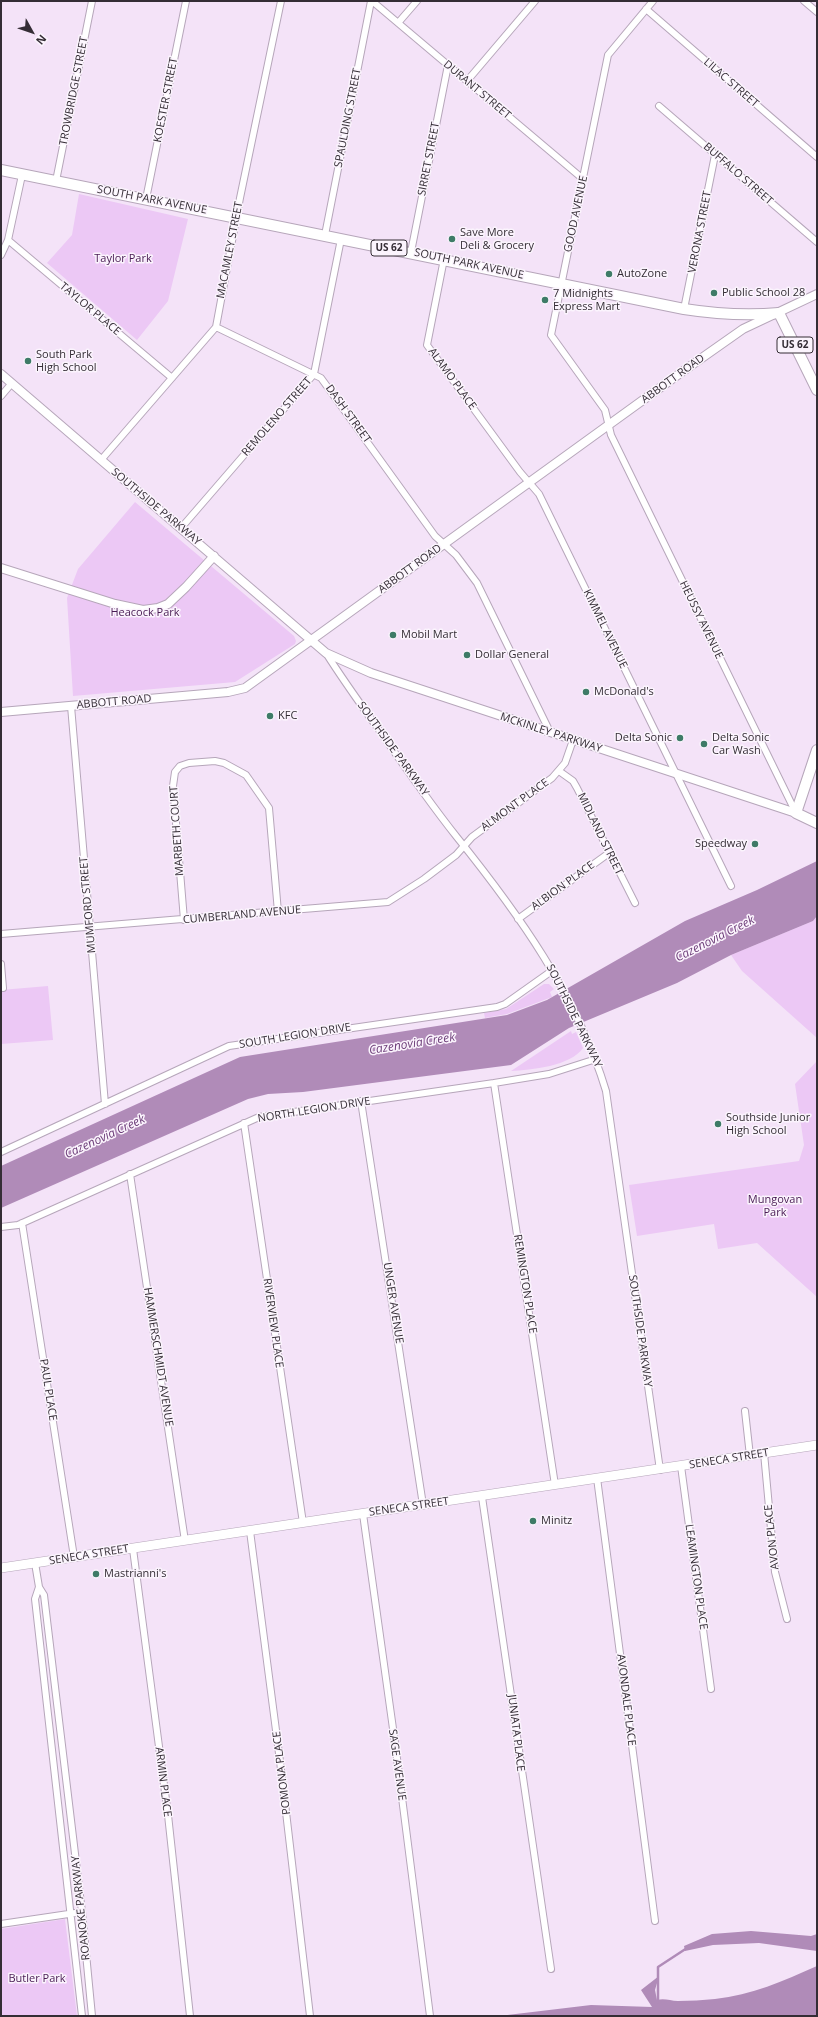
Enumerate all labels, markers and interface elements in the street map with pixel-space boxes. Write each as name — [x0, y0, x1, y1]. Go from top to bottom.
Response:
north arrow — [12, 12, 52, 52]
text: N — [33, 32, 50, 48]
street label: TROWBRIDGE STREET — [57, 35, 91, 147]
street label: KOESTER STREET — [151, 56, 181, 144]
street label: LILAC STREET — [701, 56, 761, 110]
street label: DURANT STREET — [441, 58, 513, 122]
street label: SPAULDING STREET — [332, 67, 364, 169]
street label: SIRRET STREET — [415, 121, 443, 197]
street label: BUFFALO STREET — [701, 140, 775, 208]
street label: GOOD AVENUE — [561, 174, 591, 254]
street label: SOUTH PARK AVENUE — [96, 183, 208, 217]
street label: VERONA STREET — [686, 190, 714, 274]
street label: MACAMLEY STREET — [214, 200, 246, 300]
place label: Save More Deli & Grocery — [460, 226, 534, 252]
marker: Save More Deli & Grocery — [447, 234, 457, 244]
road number: US 62 — [371, 240, 407, 256]
street label: SOUTH PARK AVENUE — [413, 246, 525, 282]
park label: Taylor Park — [94, 252, 152, 266]
place label: AutoZone — [617, 267, 667, 281]
marker: AutoZone — [604, 269, 614, 279]
street label: TAYLOR PLACE — [57, 280, 123, 338]
place label: Public School 28 — [722, 286, 805, 300]
place label: 7 Midnights Express Mart — [553, 287, 620, 313]
marker: Public School 28 — [709, 288, 719, 298]
marker: 7 Midnights Express Mart — [540, 295, 550, 305]
road number: US 62 — [777, 337, 813, 353]
street label: ALAMO PLACE — [425, 345, 479, 413]
place label: South Park High School — [36, 348, 97, 374]
street label: ABBOTT ROAD — [639, 352, 707, 406]
marker: South Park High School — [23, 356, 33, 366]
street label: REMOLENO STREET — [239, 375, 315, 459]
street label: DASH STREET — [322, 382, 374, 446]
street label: SOUTHSIDE PARKWAY — [108, 466, 204, 548]
street label: ABBOTT ROAD — [376, 542, 444, 596]
street label: HEUSSY AVENUE — [676, 579, 726, 661]
street label: KIMMEL AVENUE — [580, 587, 630, 671]
park label: Heacock Park — [110, 606, 180, 620]
place label: Mobil Mart — [401, 628, 457, 642]
marker: Mobil Mart — [388, 630, 398, 640]
place label: Dollar General — [475, 648, 549, 662]
marker: Dollar General — [462, 650, 472, 660]
place label: McDonald's — [594, 685, 654, 699]
marker: McDonald's — [581, 687, 591, 697]
street label: ABBOTT ROAD — [76, 692, 152, 712]
street label: SOUTHSIDE PARKWAY — [354, 699, 432, 799]
place label: KFC — [278, 709, 297, 723]
street label: MCKINLEY PARKWAY — [498, 710, 604, 756]
marker: KFC — [265, 711, 275, 721]
place label: Delta Sonic — [615, 731, 672, 745]
place label: Delta Sonic Car Wash — [712, 731, 769, 757]
marker: Delta Sonic — [675, 733, 685, 743]
marker: Delta Sonic Car Wash — [699, 739, 709, 749]
street label: ALMONT PLACE — [478, 776, 552, 834]
street label: MARBETH COURT — [167, 786, 187, 876]
street label: MIDLAND STREET — [574, 791, 626, 877]
place label: Speedway — [695, 837, 747, 851]
marker: Speedway — [750, 839, 760, 849]
street label: MUMFORD STREET — [77, 856, 99, 954]
street label: ALBION PLACE — [529, 859, 597, 913]
street label: CUMBERLAND AVENUE — [182, 903, 302, 927]
water label: Cazenovia Creek — [673, 913, 757, 965]
street label: SOUTHSIDE PARKWAY — [543, 962, 605, 1070]
street label: SOUTH LEGION DRIVE — [238, 1021, 352, 1051]
water label: Cazenovia Creek — [368, 1030, 456, 1058]
street label: NORTH LEGION DRIVE — [257, 1095, 371, 1125]
place label: Southside Junior High School — [726, 1111, 810, 1137]
water label: Cazenovia Creek — [63, 1112, 147, 1162]
marker: Southside Junior High School — [713, 1119, 723, 1129]
park label: Mungovan Park — [748, 1193, 802, 1219]
street label: REMINGTON PLACE — [511, 1233, 539, 1335]
street label: UNGER AVENUE — [380, 1261, 406, 1345]
street label: SOUTHSIDE PARKWAY — [626, 1274, 654, 1388]
street label: RIVERVIEW PLACE — [260, 1277, 286, 1369]
street label: HAMMERSCHMIDT AVENUE — [140, 1286, 176, 1428]
street label: PAUL PLACE — [37, 1358, 59, 1422]
street label: SENECA STREET — [688, 1446, 770, 1472]
street label: SENECA STREET — [368, 1495, 450, 1519]
street label: AVON PLACE — [762, 1504, 782, 1570]
place label: Minitz — [541, 1514, 572, 1528]
marker: Minitz — [528, 1516, 538, 1526]
street label: LEAMINGTON PLACE — [682, 1524, 710, 1630]
street label: SENECA STREET — [48, 1542, 130, 1568]
place label: Mastrianni's — [104, 1567, 166, 1581]
marker: Mastrianni's — [91, 1569, 101, 1579]
street label: AVONDALE PLACE — [614, 1653, 638, 1747]
street label: JUNIATA PLACE — [505, 1694, 527, 1772]
street label: SAGE AVENUE — [385, 1728, 409, 1802]
street label: POMONA PLACE — [270, 1730, 294, 1816]
street label: ARMIN PLACE — [152, 1746, 174, 1818]
street label: ROANOKE PARKWAY — [69, 1855, 93, 1961]
park label: Butler Park — [8, 1972, 66, 1986]

